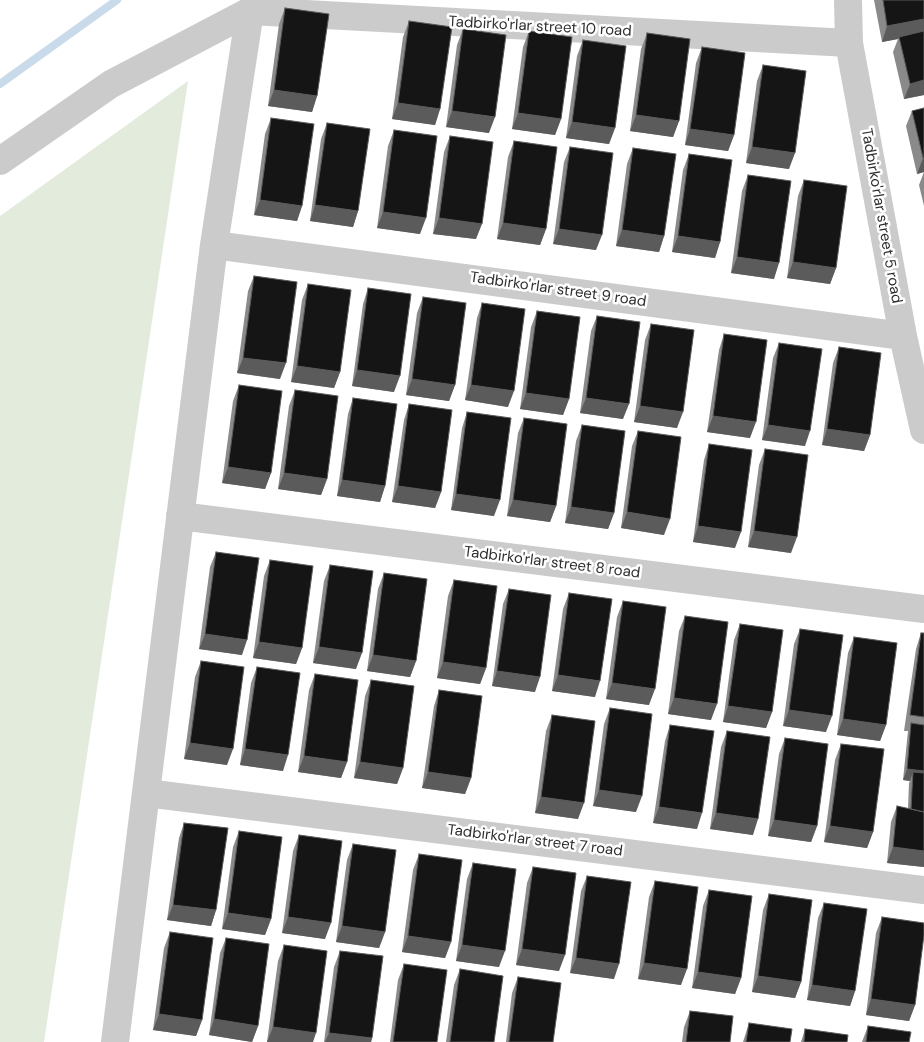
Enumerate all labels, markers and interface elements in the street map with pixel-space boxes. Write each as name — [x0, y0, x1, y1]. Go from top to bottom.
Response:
street label: Tadbirko'rlar street 10 road — [448, 13, 632, 41]
street label: Tadbirko'rlar street 5 road — [857, 127, 905, 305]
street label: Tadbirko'rlar street 9 road — [469, 269, 647, 311]
street label: Tadbirko'rlar street 8 road — [463, 543, 641, 583]
street label: Tadbirko'rlar street 7 road — [446, 821, 624, 861]

